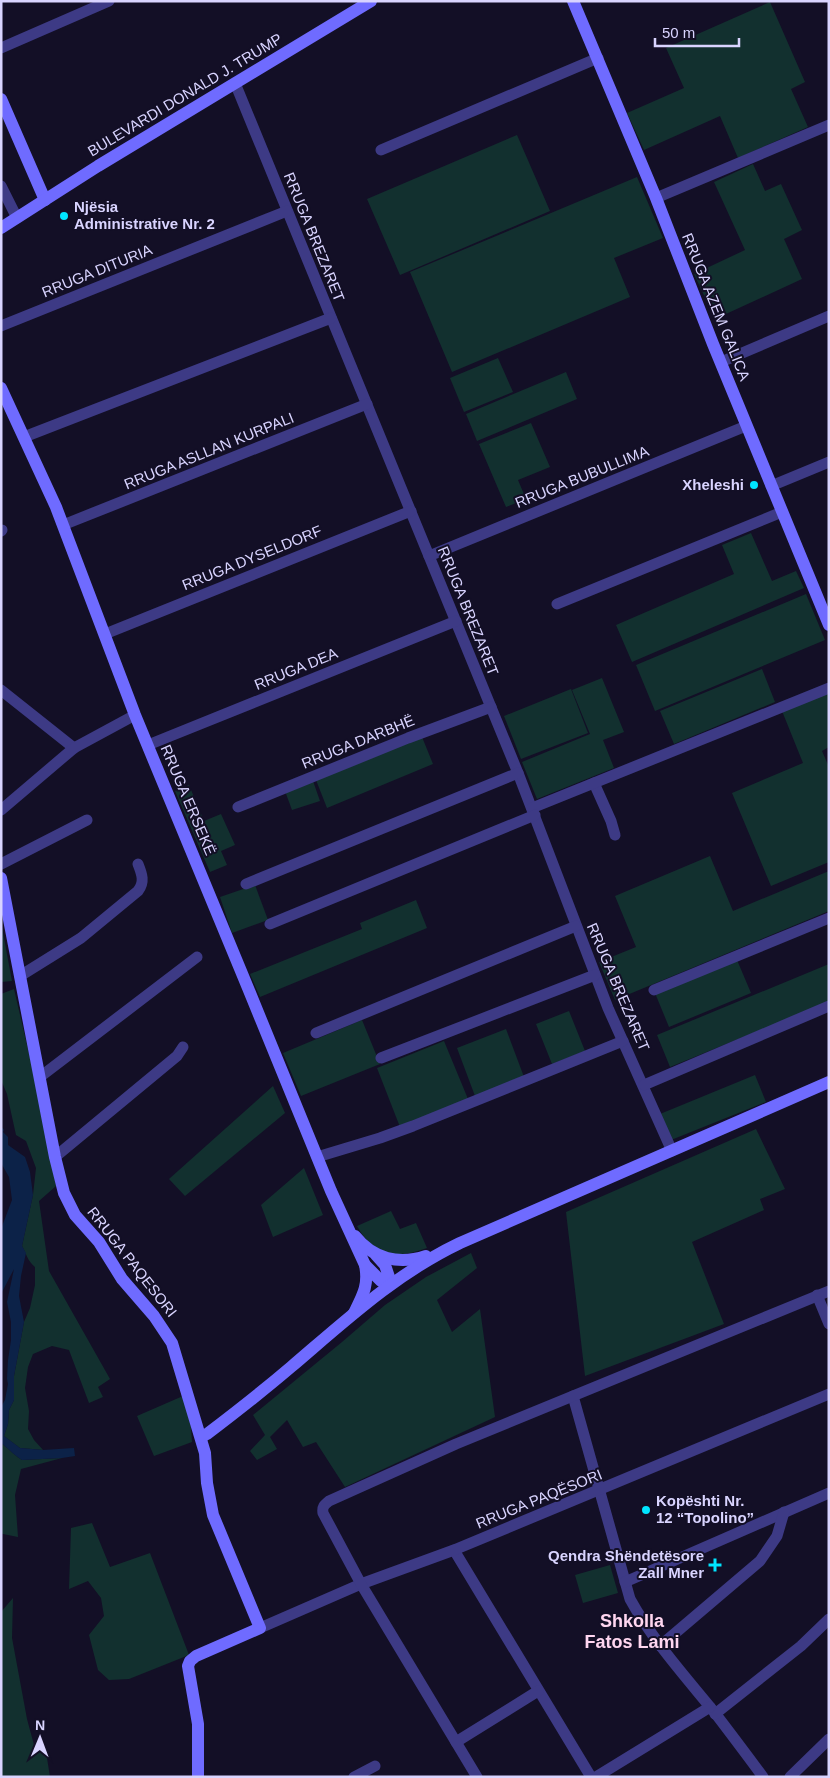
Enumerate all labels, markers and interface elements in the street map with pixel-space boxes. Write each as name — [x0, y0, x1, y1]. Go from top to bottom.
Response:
scale bar — [655, 15, 739, 47]
text: 50 m — [662, 24, 695, 41]
street label: BULEVARDI DONALD J. TRUMP — [85, 30, 285, 159]
street label: RRUGA BREZARET — [281, 170, 348, 304]
place label: Njësia Administrative Nr. 2 — [74, 198, 215, 232]
marker: Njësia Administrative Nr. 2 — [58, 210, 70, 222]
street label: RRUGA AZEM GALICA — [679, 231, 754, 383]
street label: RRUGA DITURIA — [39, 241, 154, 300]
street label: RRUGA ASLLAN KURPALI — [122, 409, 296, 492]
street label: RRUGA BUBULLIMA — [513, 442, 651, 511]
place label: Xheleshi — [682, 476, 744, 493]
marker: Xheleshi — [748, 479, 760, 491]
street label: RRUGA DYSELDORF — [179, 522, 324, 593]
street label: RRUGA BREZARET — [435, 544, 502, 678]
street label: RRUGA DEA — [252, 644, 340, 693]
street label: RRUGA DARBHË — [299, 711, 417, 772]
street label: RRUGA ERSEKË — [158, 742, 219, 858]
street label: RRUGA BREZARET — [584, 920, 653, 1053]
street label: RRUGA PAQESORI — [84, 1203, 181, 1320]
street label: RRUGA PAQËSORI — [473, 1465, 604, 1532]
place label: Kopështi Nr. 12 “Topolino” — [656, 1492, 754, 1526]
marker: Kopështi Nr. 12 “Topolino” — [640, 1504, 652, 1516]
place label: Qendra Shëndetësore Zall Mner — [548, 1547, 704, 1581]
marker: Qendra Shëndetësore Zall Mner — [708, 1558, 722, 1572]
district label: Shkolla Fatos Lami — [584, 1611, 680, 1652]
north arrow — [15, 1713, 65, 1763]
text: N — [35, 1717, 45, 1733]

